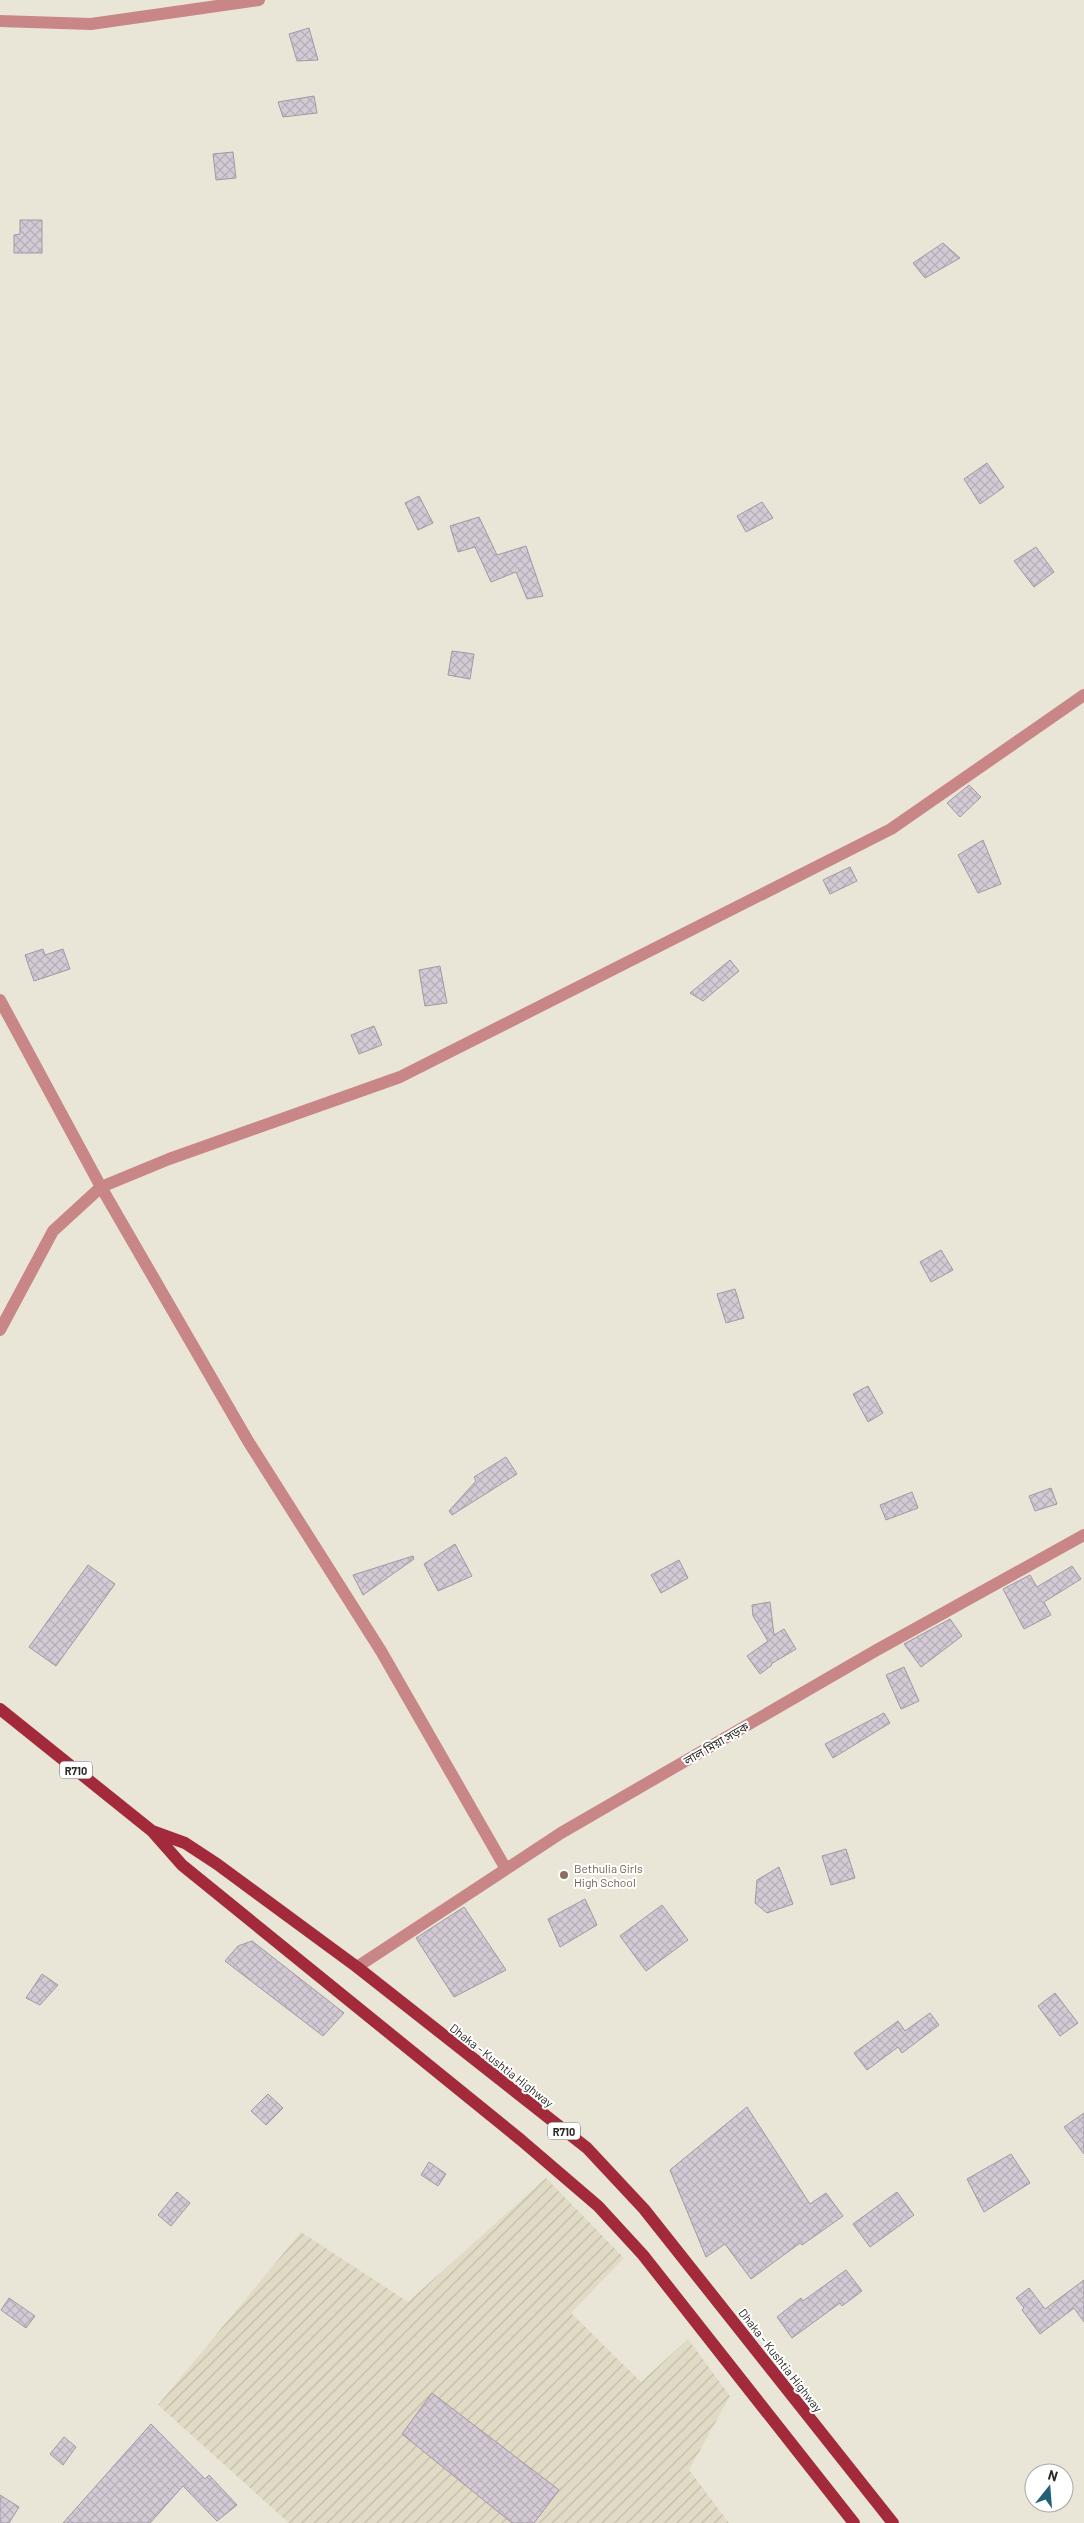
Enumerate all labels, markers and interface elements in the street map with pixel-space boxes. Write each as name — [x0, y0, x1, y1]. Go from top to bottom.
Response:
street label: লাল মিয়া সড়ক — [680, 1719, 752, 1769]
road number: R710 — [60, 1762, 92, 1778]
place label: Bethulia Girls High School — [574, 1861, 643, 1889]
marker: Bethulia Girls High School — [558, 1869, 570, 1881]
street label: Dhaka - Kushtia Highway — [448, 2020, 557, 2110]
road number: R710 — [548, 2122, 580, 2140]
street label: Dhaka - Kushtia Highway — [736, 2306, 826, 2415]
north arrow — [1024, 2463, 1074, 2513]
text: N — [1046, 2466, 1060, 2485]

